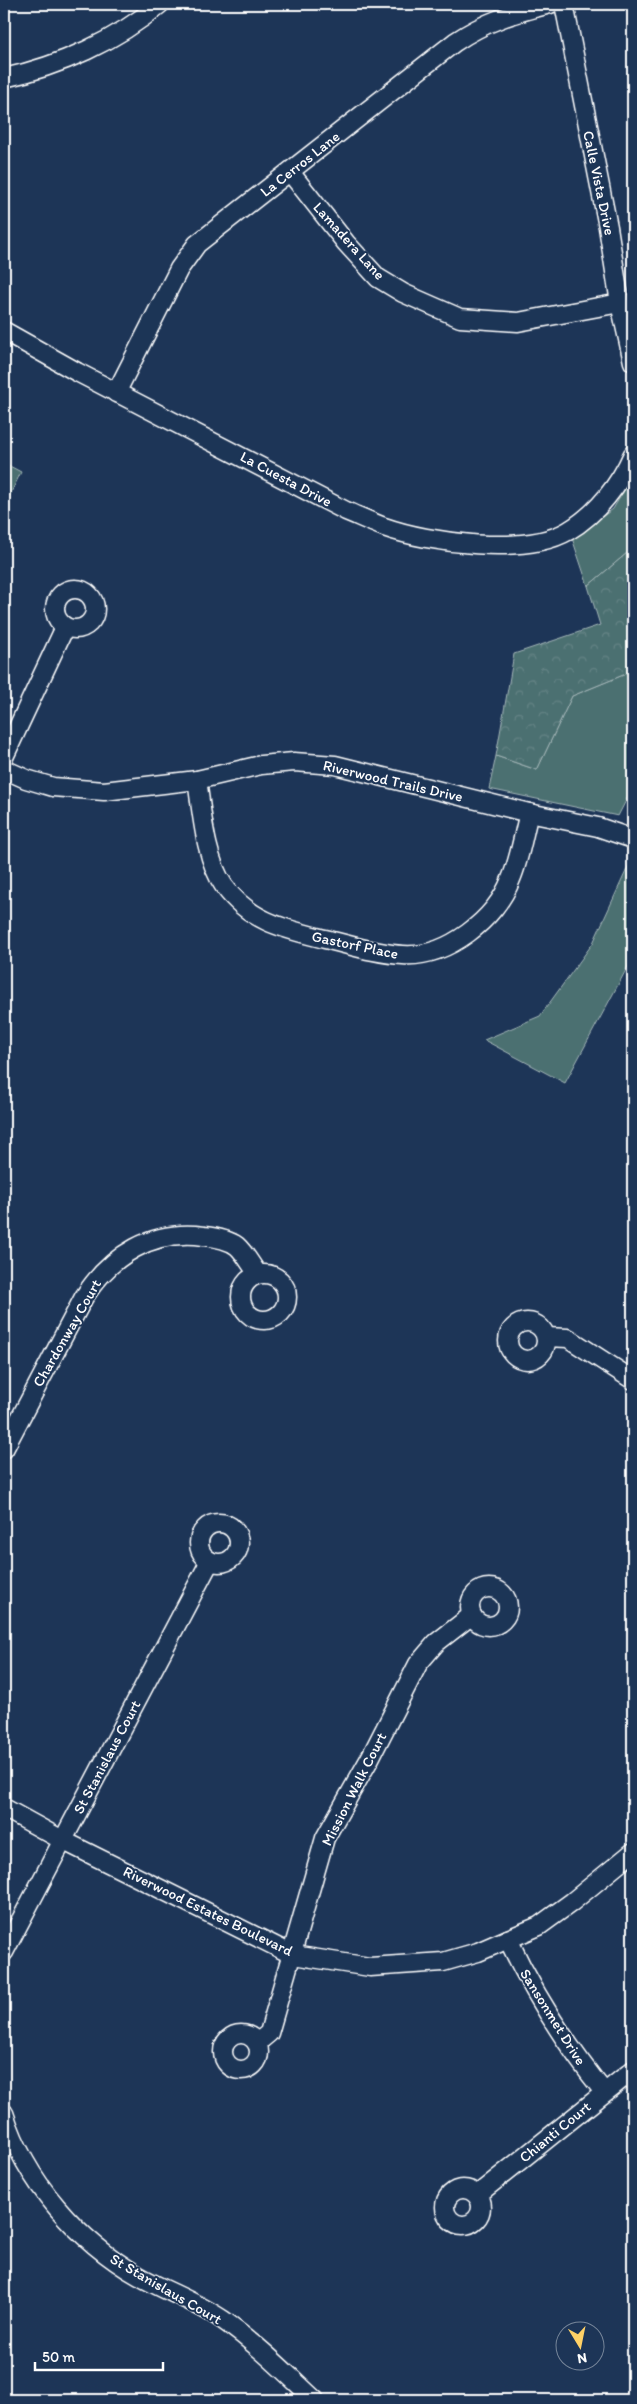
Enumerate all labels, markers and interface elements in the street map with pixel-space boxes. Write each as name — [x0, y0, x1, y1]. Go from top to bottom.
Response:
street label: La Cerros Lane — [257, 127, 343, 201]
street label: Calle Vista Drive — [579, 129, 619, 237]
street label: Lamadera Lane — [309, 198, 389, 284]
street label: La Cuesta Drive — [237, 447, 335, 511]
street label: Riverwood Trails Drive — [321, 756, 465, 806]
street label: Gastorf Place — [310, 927, 400, 963]
street label: Chardonway Court — [29, 1276, 105, 1390]
street label: St Stanislaus Court — [69, 1697, 145, 1817]
street label: Mission Walk Court — [318, 1729, 391, 1849]
street label: Riverwood Estates Boulevard — [120, 1862, 296, 1960]
street label: Sansonmet Drive — [516, 1966, 590, 2068]
street label: Chianti Court — [516, 2097, 595, 2166]
street label: St Stanislaus Court — [107, 2250, 225, 2328]
north arrow — [554, 2322, 604, 2372]
scale bar — [35, 2339, 162, 2371]
text: 50 m — [42, 2348, 75, 2366]
text: N — [576, 2349, 588, 2368]

